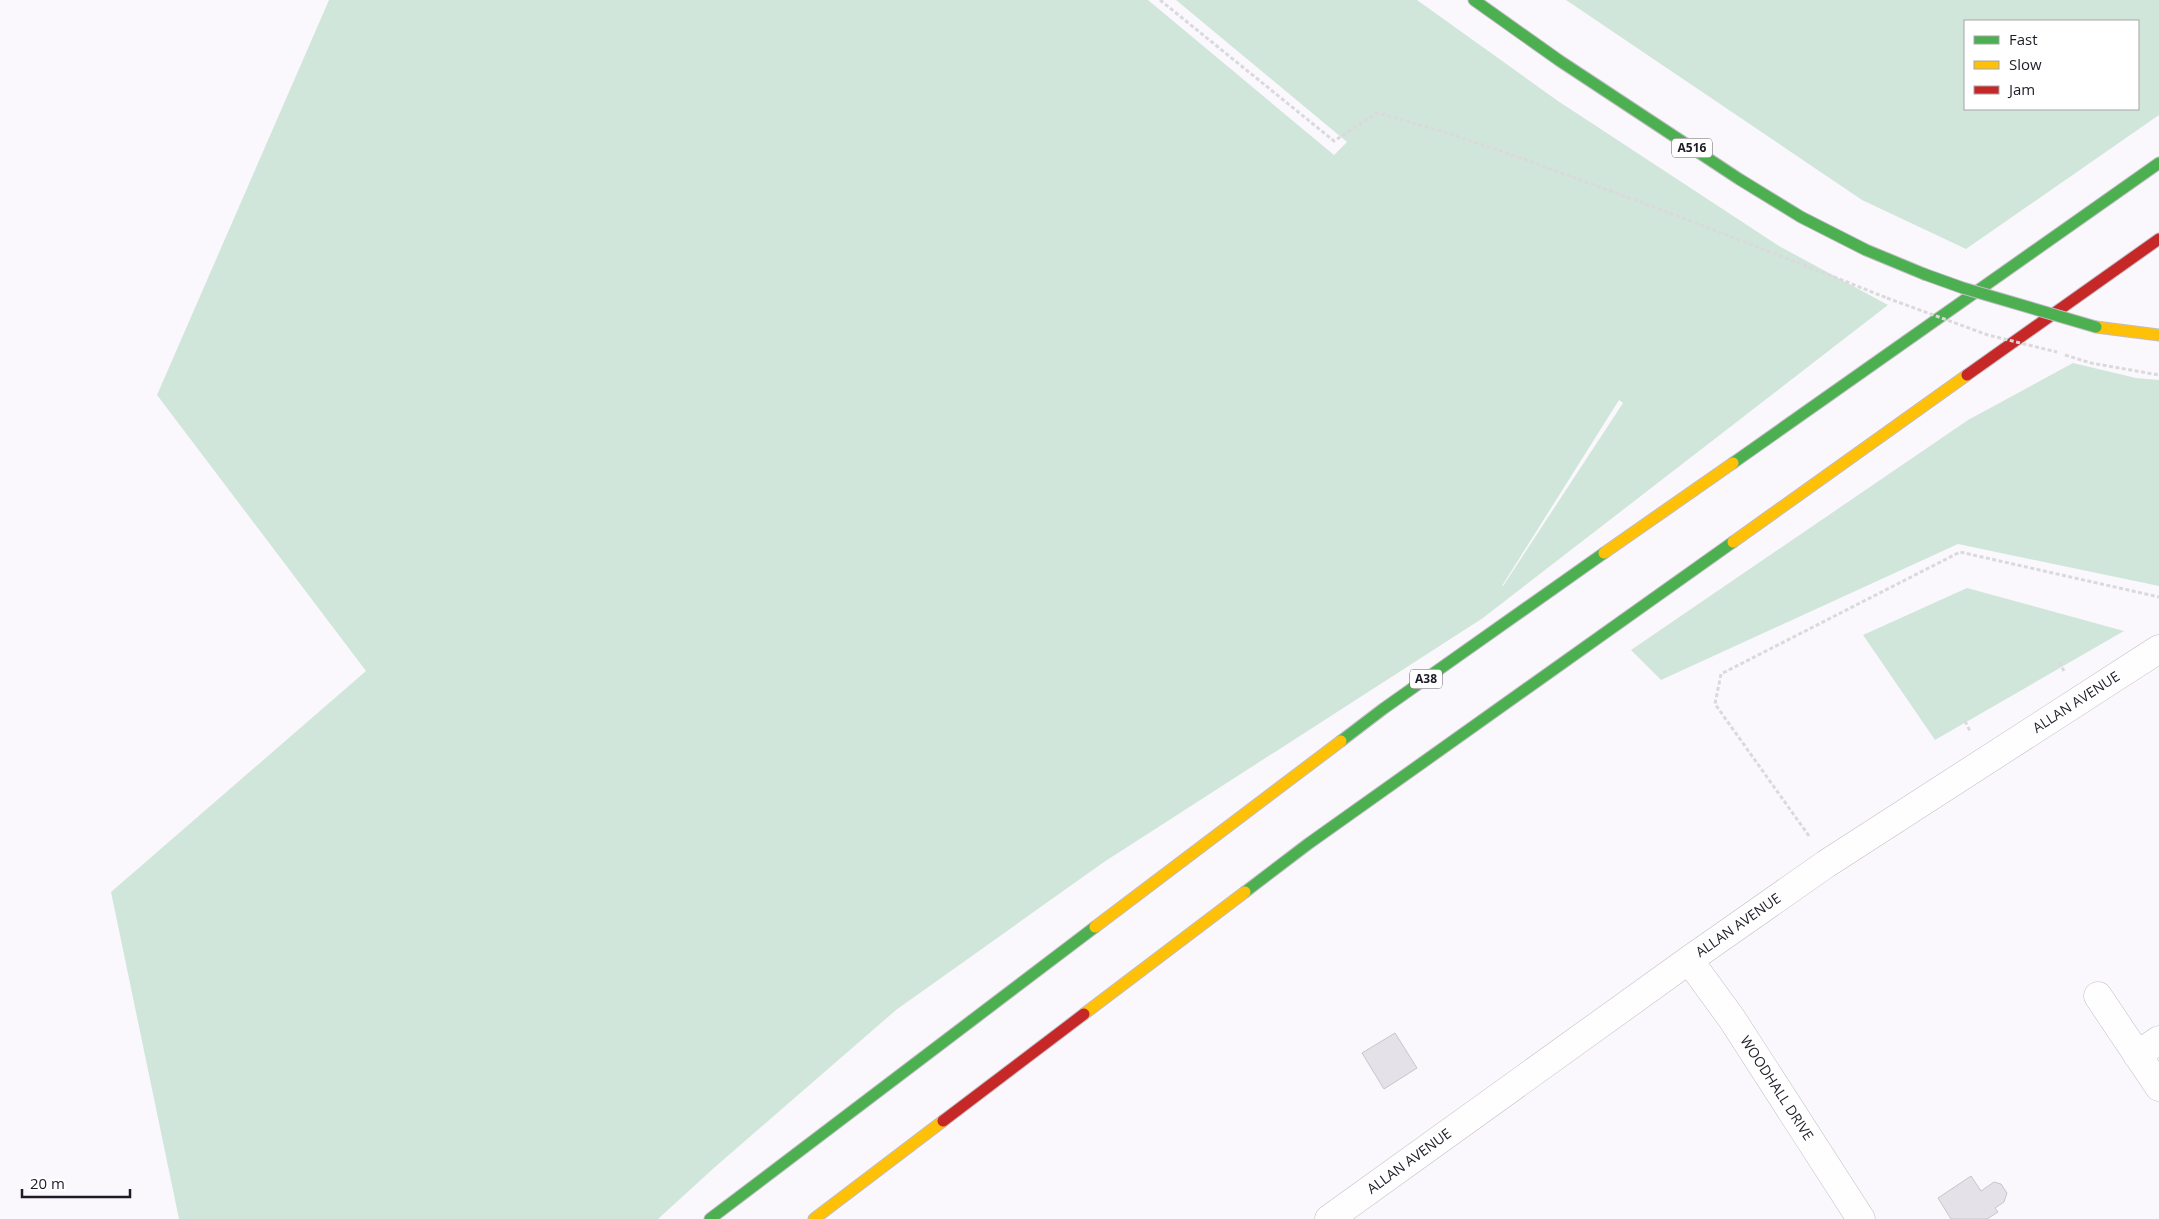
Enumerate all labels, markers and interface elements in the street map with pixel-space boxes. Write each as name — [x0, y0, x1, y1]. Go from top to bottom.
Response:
legend — [1964, 20, 2139, 110]
text: Fast — [2009, 29, 2038, 49]
text: Slow — [2009, 54, 2042, 74]
text: Jam — [2007, 79, 2035, 99]
road number: A516 — [1672, 138, 1712, 158]
street label: ALLAN AVENUE — [2029, 666, 2123, 737]
road number: A38 — [1410, 670, 1442, 689]
street label: ALLAN AVENUE — [1691, 888, 1784, 961]
street label: WOODHALL DRIVE — [1736, 1032, 1818, 1144]
street label: ALLAN AVENUE — [1363, 1124, 1455, 1198]
scale bar — [22, 1166, 130, 1198]
text: 20 m — [30, 1173, 65, 1193]

